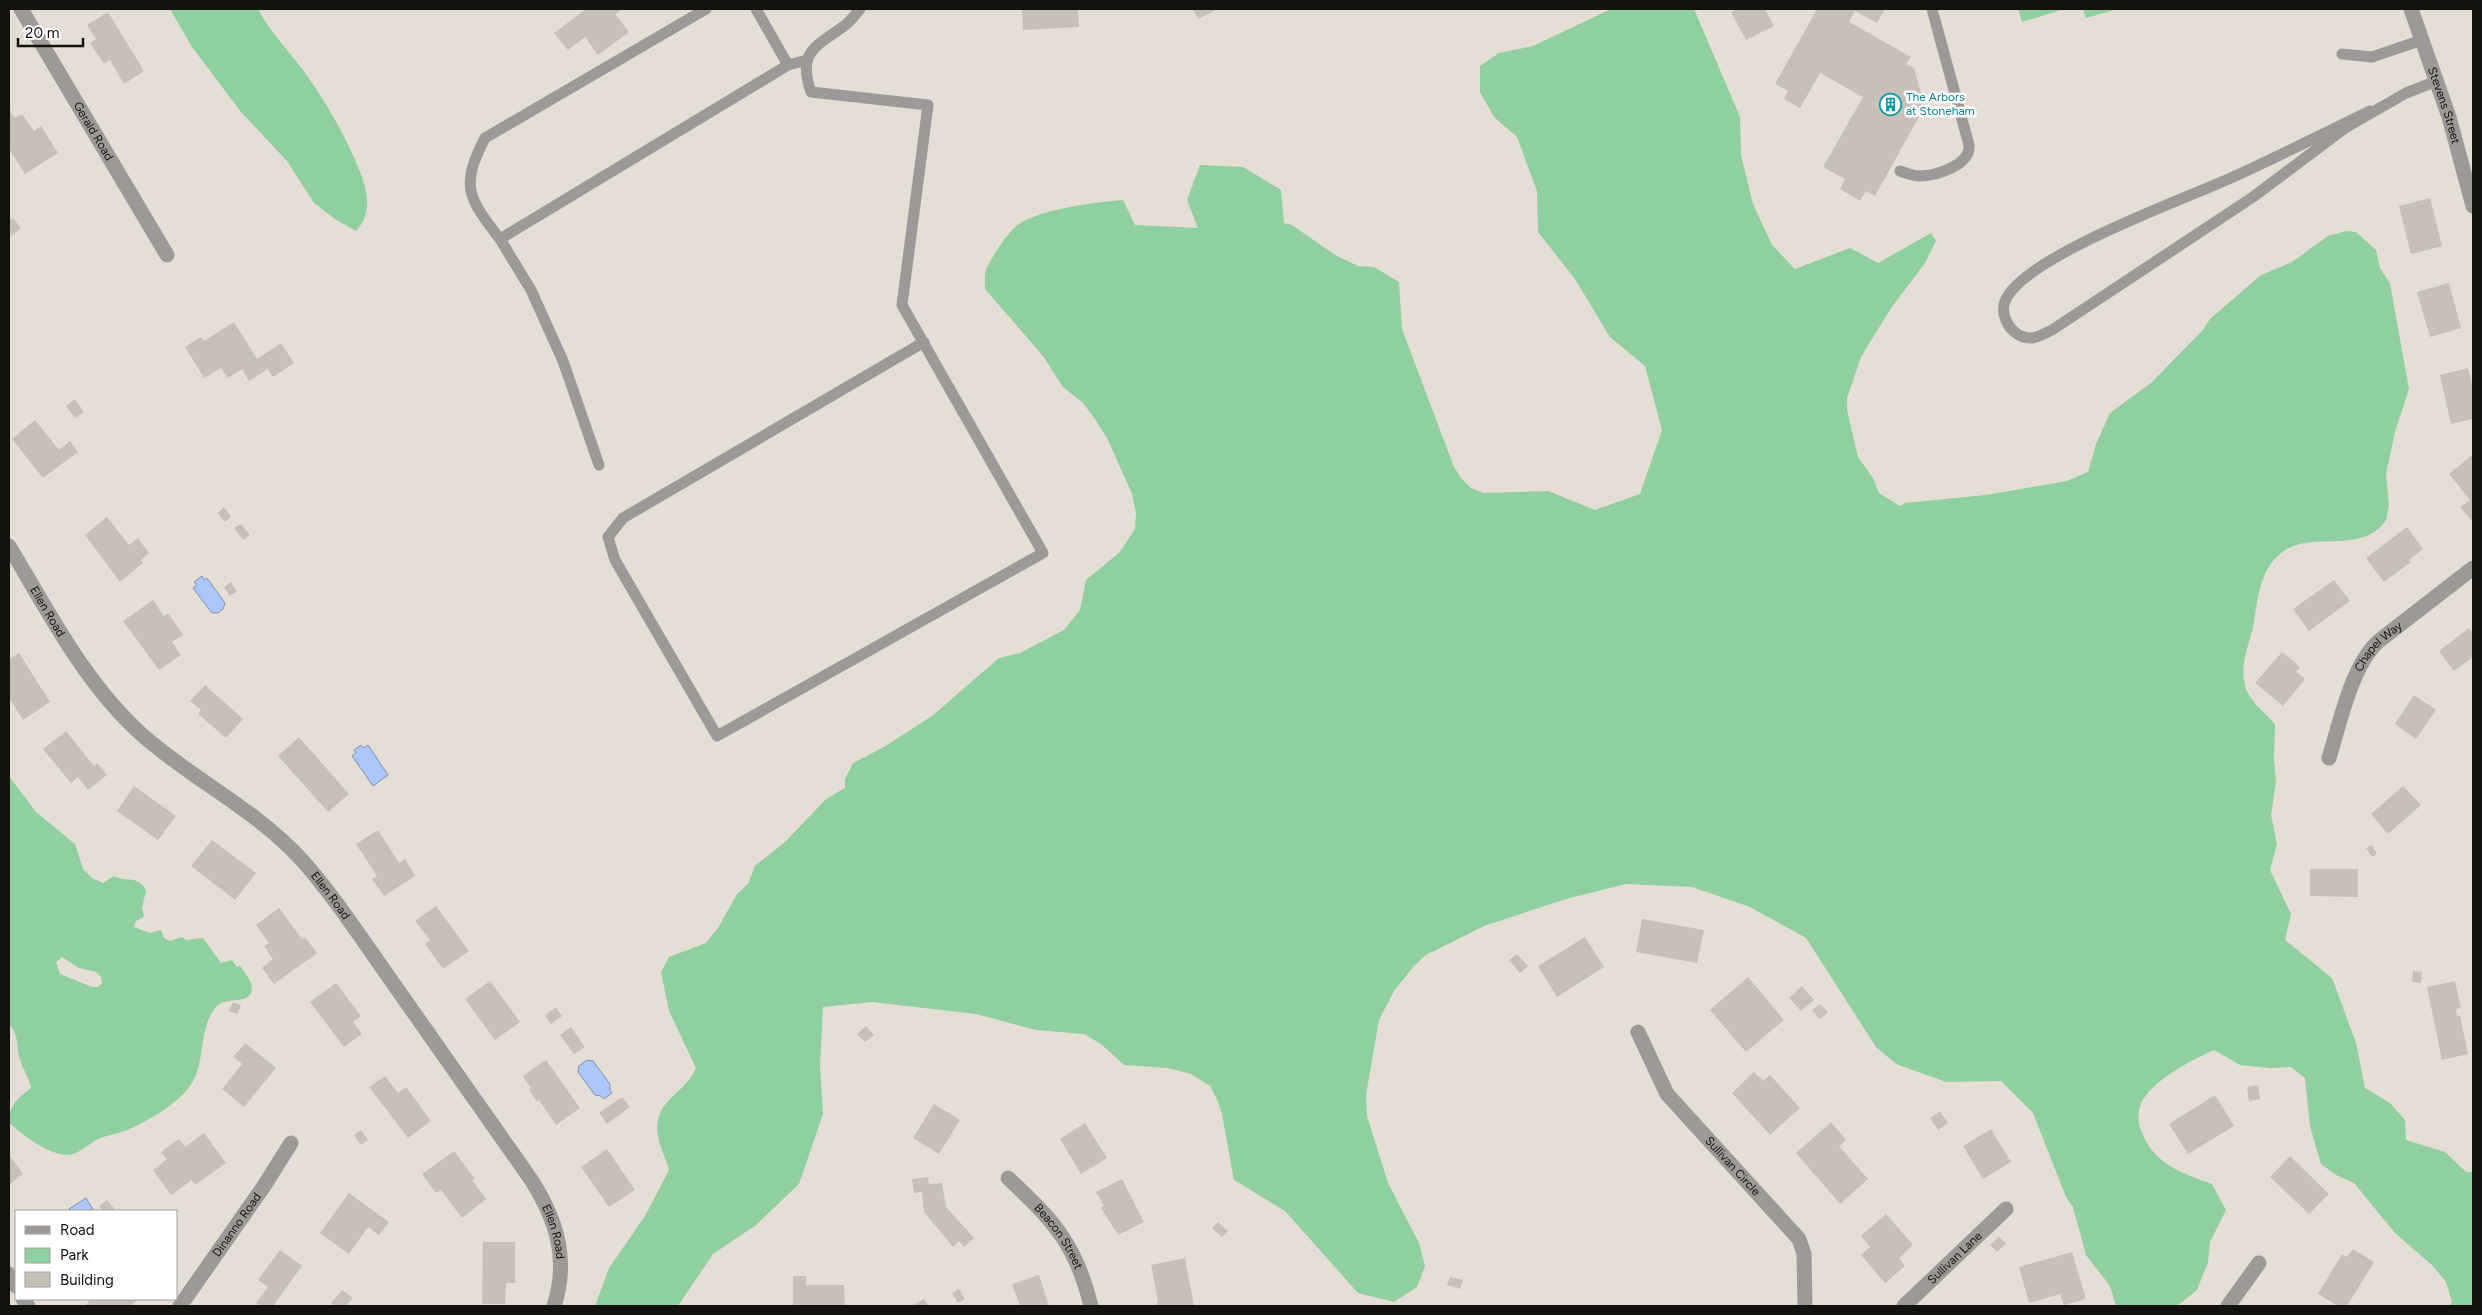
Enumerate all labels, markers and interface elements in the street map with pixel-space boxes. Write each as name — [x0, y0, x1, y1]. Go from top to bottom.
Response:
scale bar — [18, 15, 82, 47]
text: 20 m — [25, 24, 59, 42]
street label: Stevens Street — [2425, 65, 2463, 146]
place label: The Arbors at Stoneham — [1906, 90, 1975, 118]
building icon: The Arbors at Stoneham — [1878, 92, 1902, 116]
street label: Gerald Road — [71, 99, 116, 163]
street label: Ellen Road — [27, 584, 68, 639]
street label: Chapel Way — [2352, 618, 2405, 674]
street label: Ellen Road — [308, 869, 353, 922]
street label: Sullivan Circle — [1702, 1134, 1763, 1199]
street label: Dinanno Road — [210, 1190, 264, 1260]
street label: Beacon Street — [1031, 1201, 1086, 1272]
street label: Ellen Road — [539, 1202, 567, 1260]
legend — [15, 1210, 178, 1300]
text: Road — [60, 1221, 95, 1239]
street label: Sullivan Lane — [1925, 1228, 1985, 1287]
text: Park — [60, 1246, 89, 1264]
text: Building — [60, 1271, 114, 1289]

